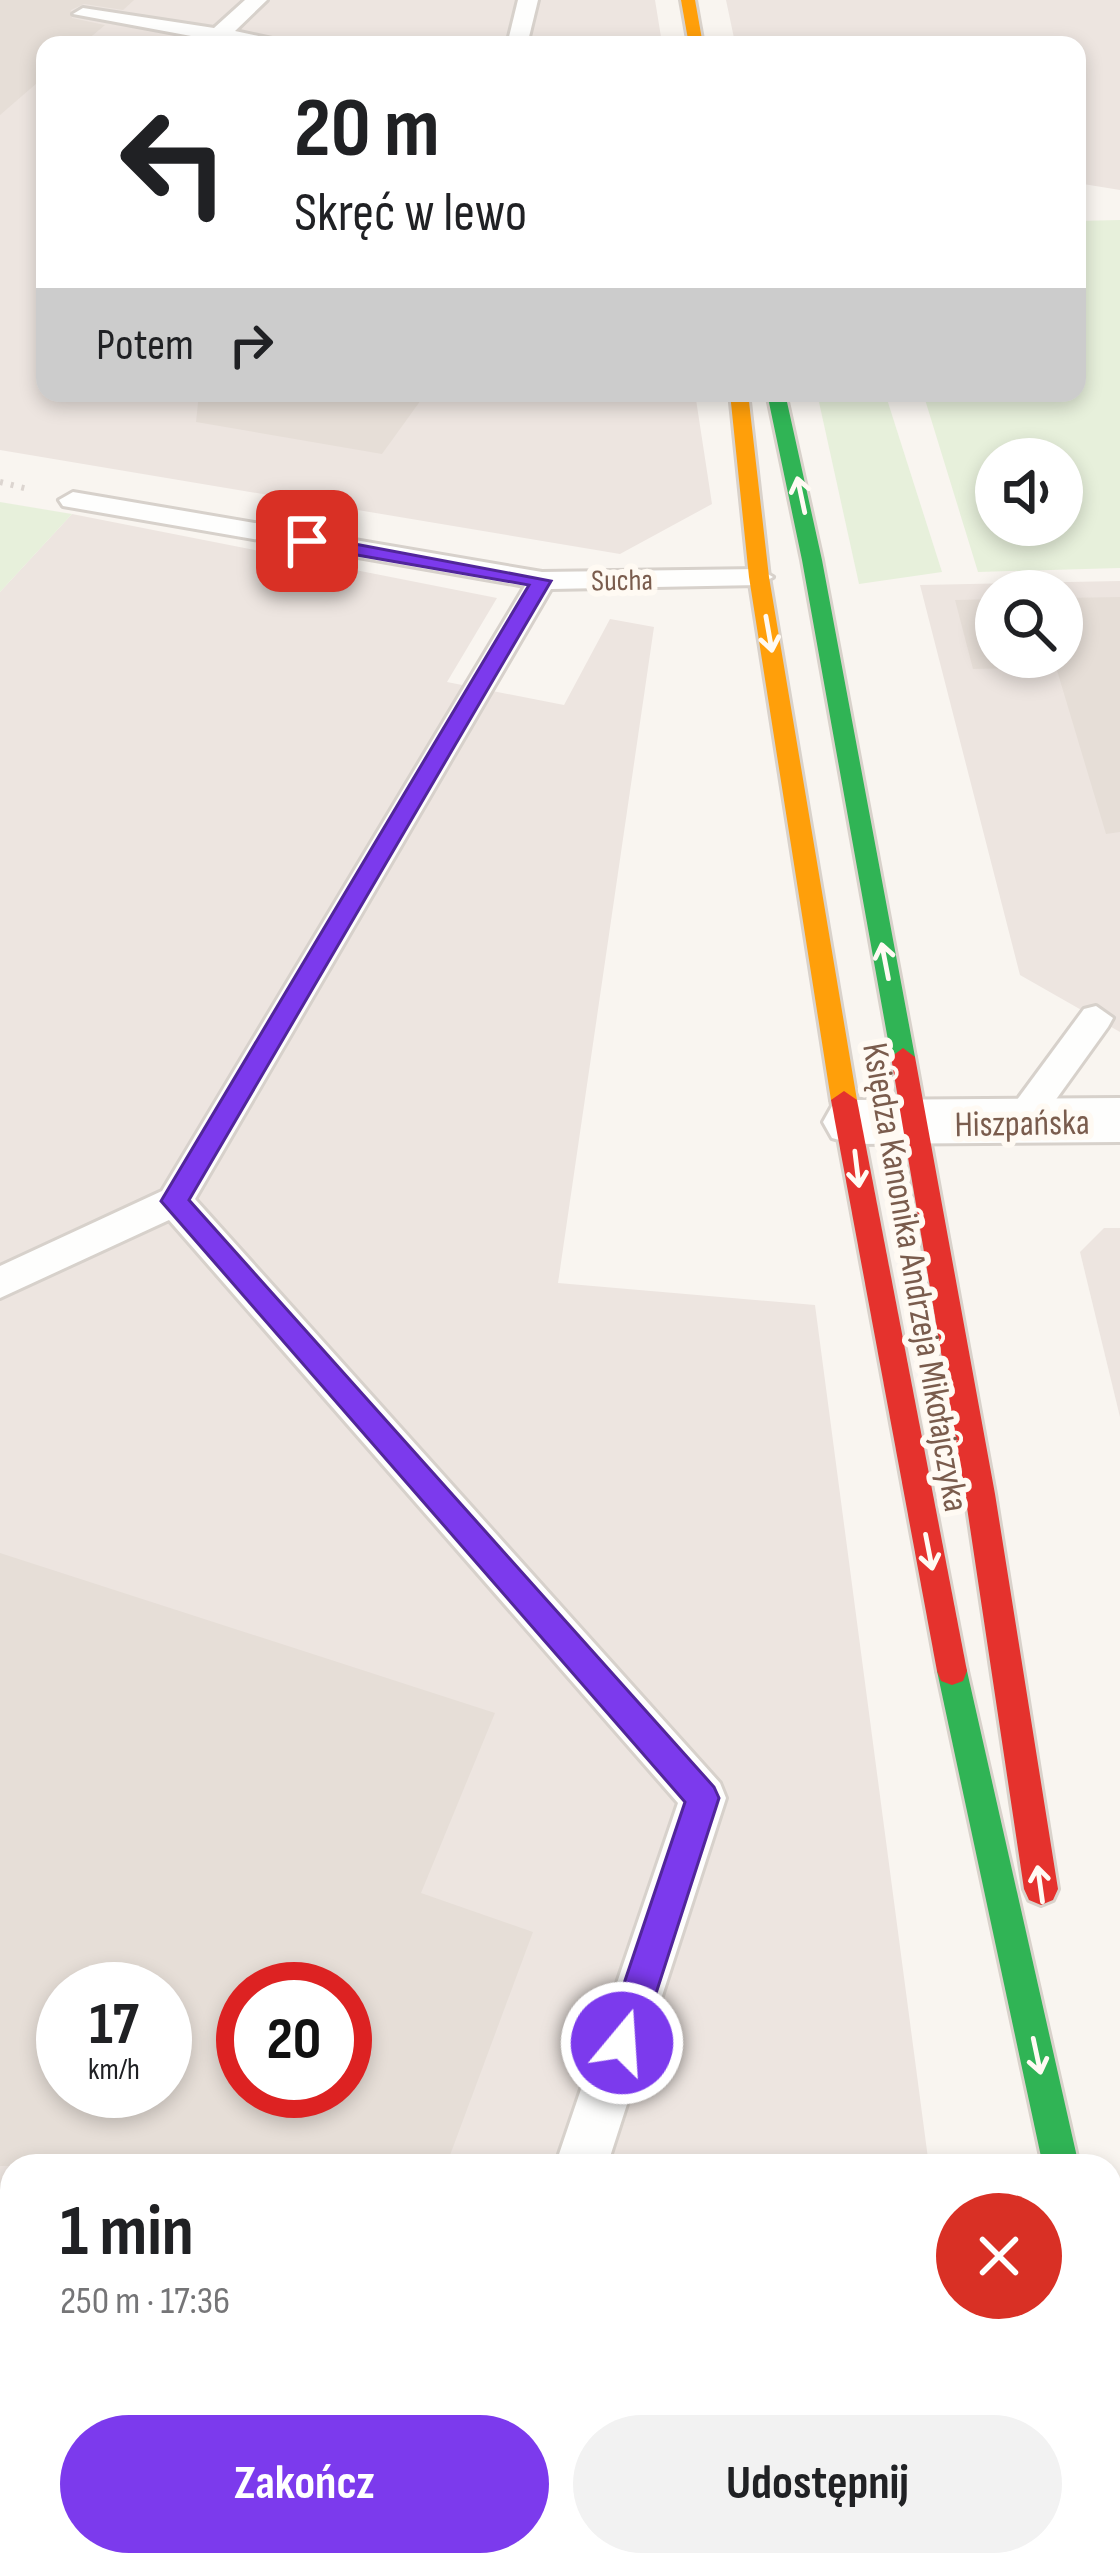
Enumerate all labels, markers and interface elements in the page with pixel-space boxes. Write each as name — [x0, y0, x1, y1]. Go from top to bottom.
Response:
text: 20 m — [294, 79, 440, 180]
icon: left — [96, 84, 252, 240]
text: Skręć w lewo — [294, 181, 527, 246]
icon: right — [218, 312, 284, 378]
text: Potem — [96, 318, 194, 373]
map controls — [975, 438, 1083, 678]
button: sound — [975, 438, 1083, 546]
one-way arrow — [789, 476, 811, 515]
pin — [256, 490, 358, 592]
icon: arrive — [274, 508, 340, 574]
street label: Sucha — [591, 562, 653, 600]
button: search — [975, 570, 1083, 678]
one-way arrow — [759, 614, 781, 653]
one-way arrow — [873, 942, 895, 981]
street label: Księdza Kanonika Andrzeja Mikołajczyka — [852, 1040, 977, 1515]
street label: Hiszpańska — [954, 1102, 1090, 1147]
one-way arrow — [846, 1148, 868, 1187]
one-way arrow — [919, 1531, 941, 1570]
one-way arrow — [1029, 1865, 1051, 1904]
speed limit sign: 20 — [216, 1962, 372, 2118]
position arrow — [559, 1980, 685, 2106]
text: 17 — [89, 1989, 139, 2061]
one-way arrow — [1027, 2037, 1050, 2075]
text: km/h — [88, 2052, 140, 2088]
text: 1 min — [60, 2189, 194, 2276]
button: close — [936, 2193, 1062, 2319]
text: 250 m · 17:36 — [60, 2278, 230, 2325]
button: Zakończ — [60, 2415, 549, 2553]
button: Udostępnij — [573, 2415, 1062, 2553]

